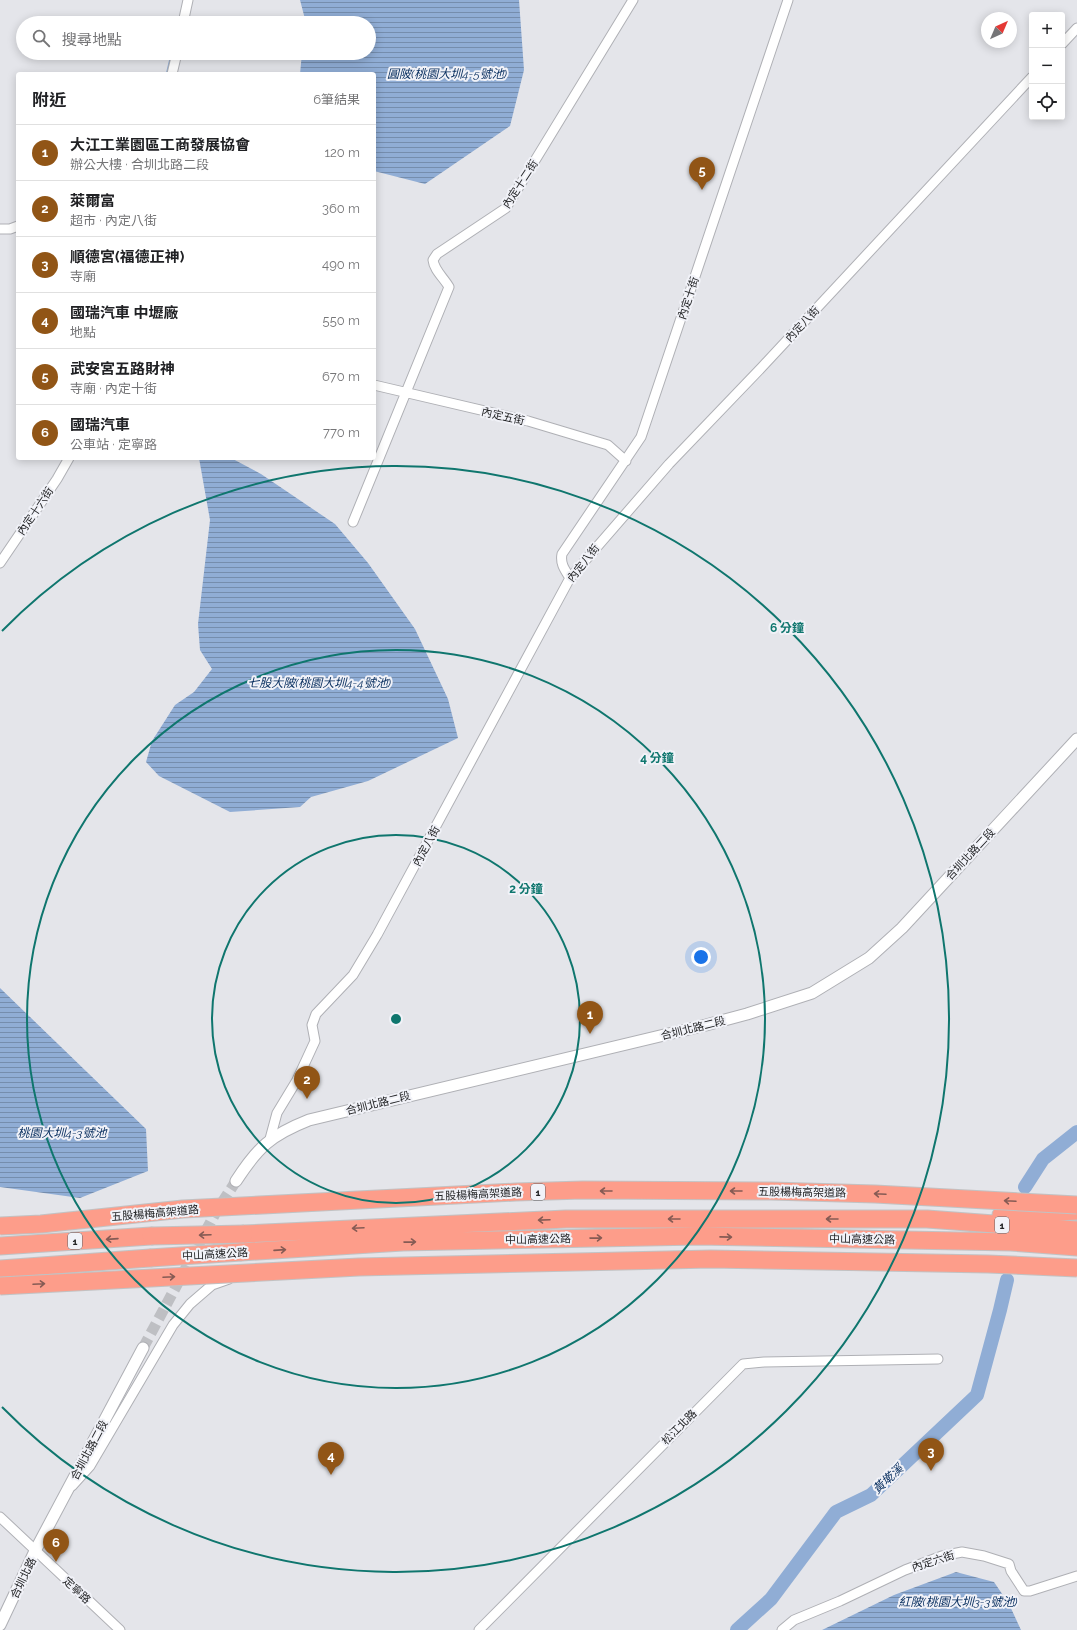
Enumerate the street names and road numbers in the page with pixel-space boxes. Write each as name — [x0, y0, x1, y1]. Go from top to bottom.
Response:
street label: 內定十二街 — [500, 158, 541, 211]
street label: 內定十街 — [675, 275, 701, 321]
street label: 內定八街 — [783, 304, 822, 345]
street label: 內定五街 — [480, 405, 526, 428]
street label: 內定十六街 — [15, 485, 56, 538]
street label: 內定八街 — [565, 542, 602, 585]
street label: 內定八街 — [410, 824, 443, 869]
street label: 合圳北路二段 — [943, 826, 998, 883]
street label: 合圳北路二段 — [660, 1014, 727, 1043]
street label: 合圳北路二段 — [345, 1089, 412, 1118]
road number: 1 — [531, 1184, 545, 1200]
street label: 五股楊梅高架道路 — [758, 1185, 846, 1200]
street label: 五股楊梅高架道路 — [434, 1186, 522, 1203]
street label: 五股楊梅高架道路 — [111, 1203, 199, 1224]
road number: 1 — [995, 1217, 1009, 1233]
street label: 中山高速公路 — [505, 1232, 571, 1247]
street label: 中山高速公路 — [829, 1232, 895, 1247]
road number: 1 — [68, 1233, 82, 1249]
street label: 中山高速公路 — [182, 1246, 248, 1263]
street label: 松江北路 — [659, 1407, 700, 1448]
street label: 合圳北路二段 — [68, 1418, 111, 1482]
street label: 內定六街 — [910, 1548, 956, 1574]
street label: 合圳北路 — [8, 1556, 39, 1601]
street label: 定寧路 — [60, 1574, 93, 1606]

